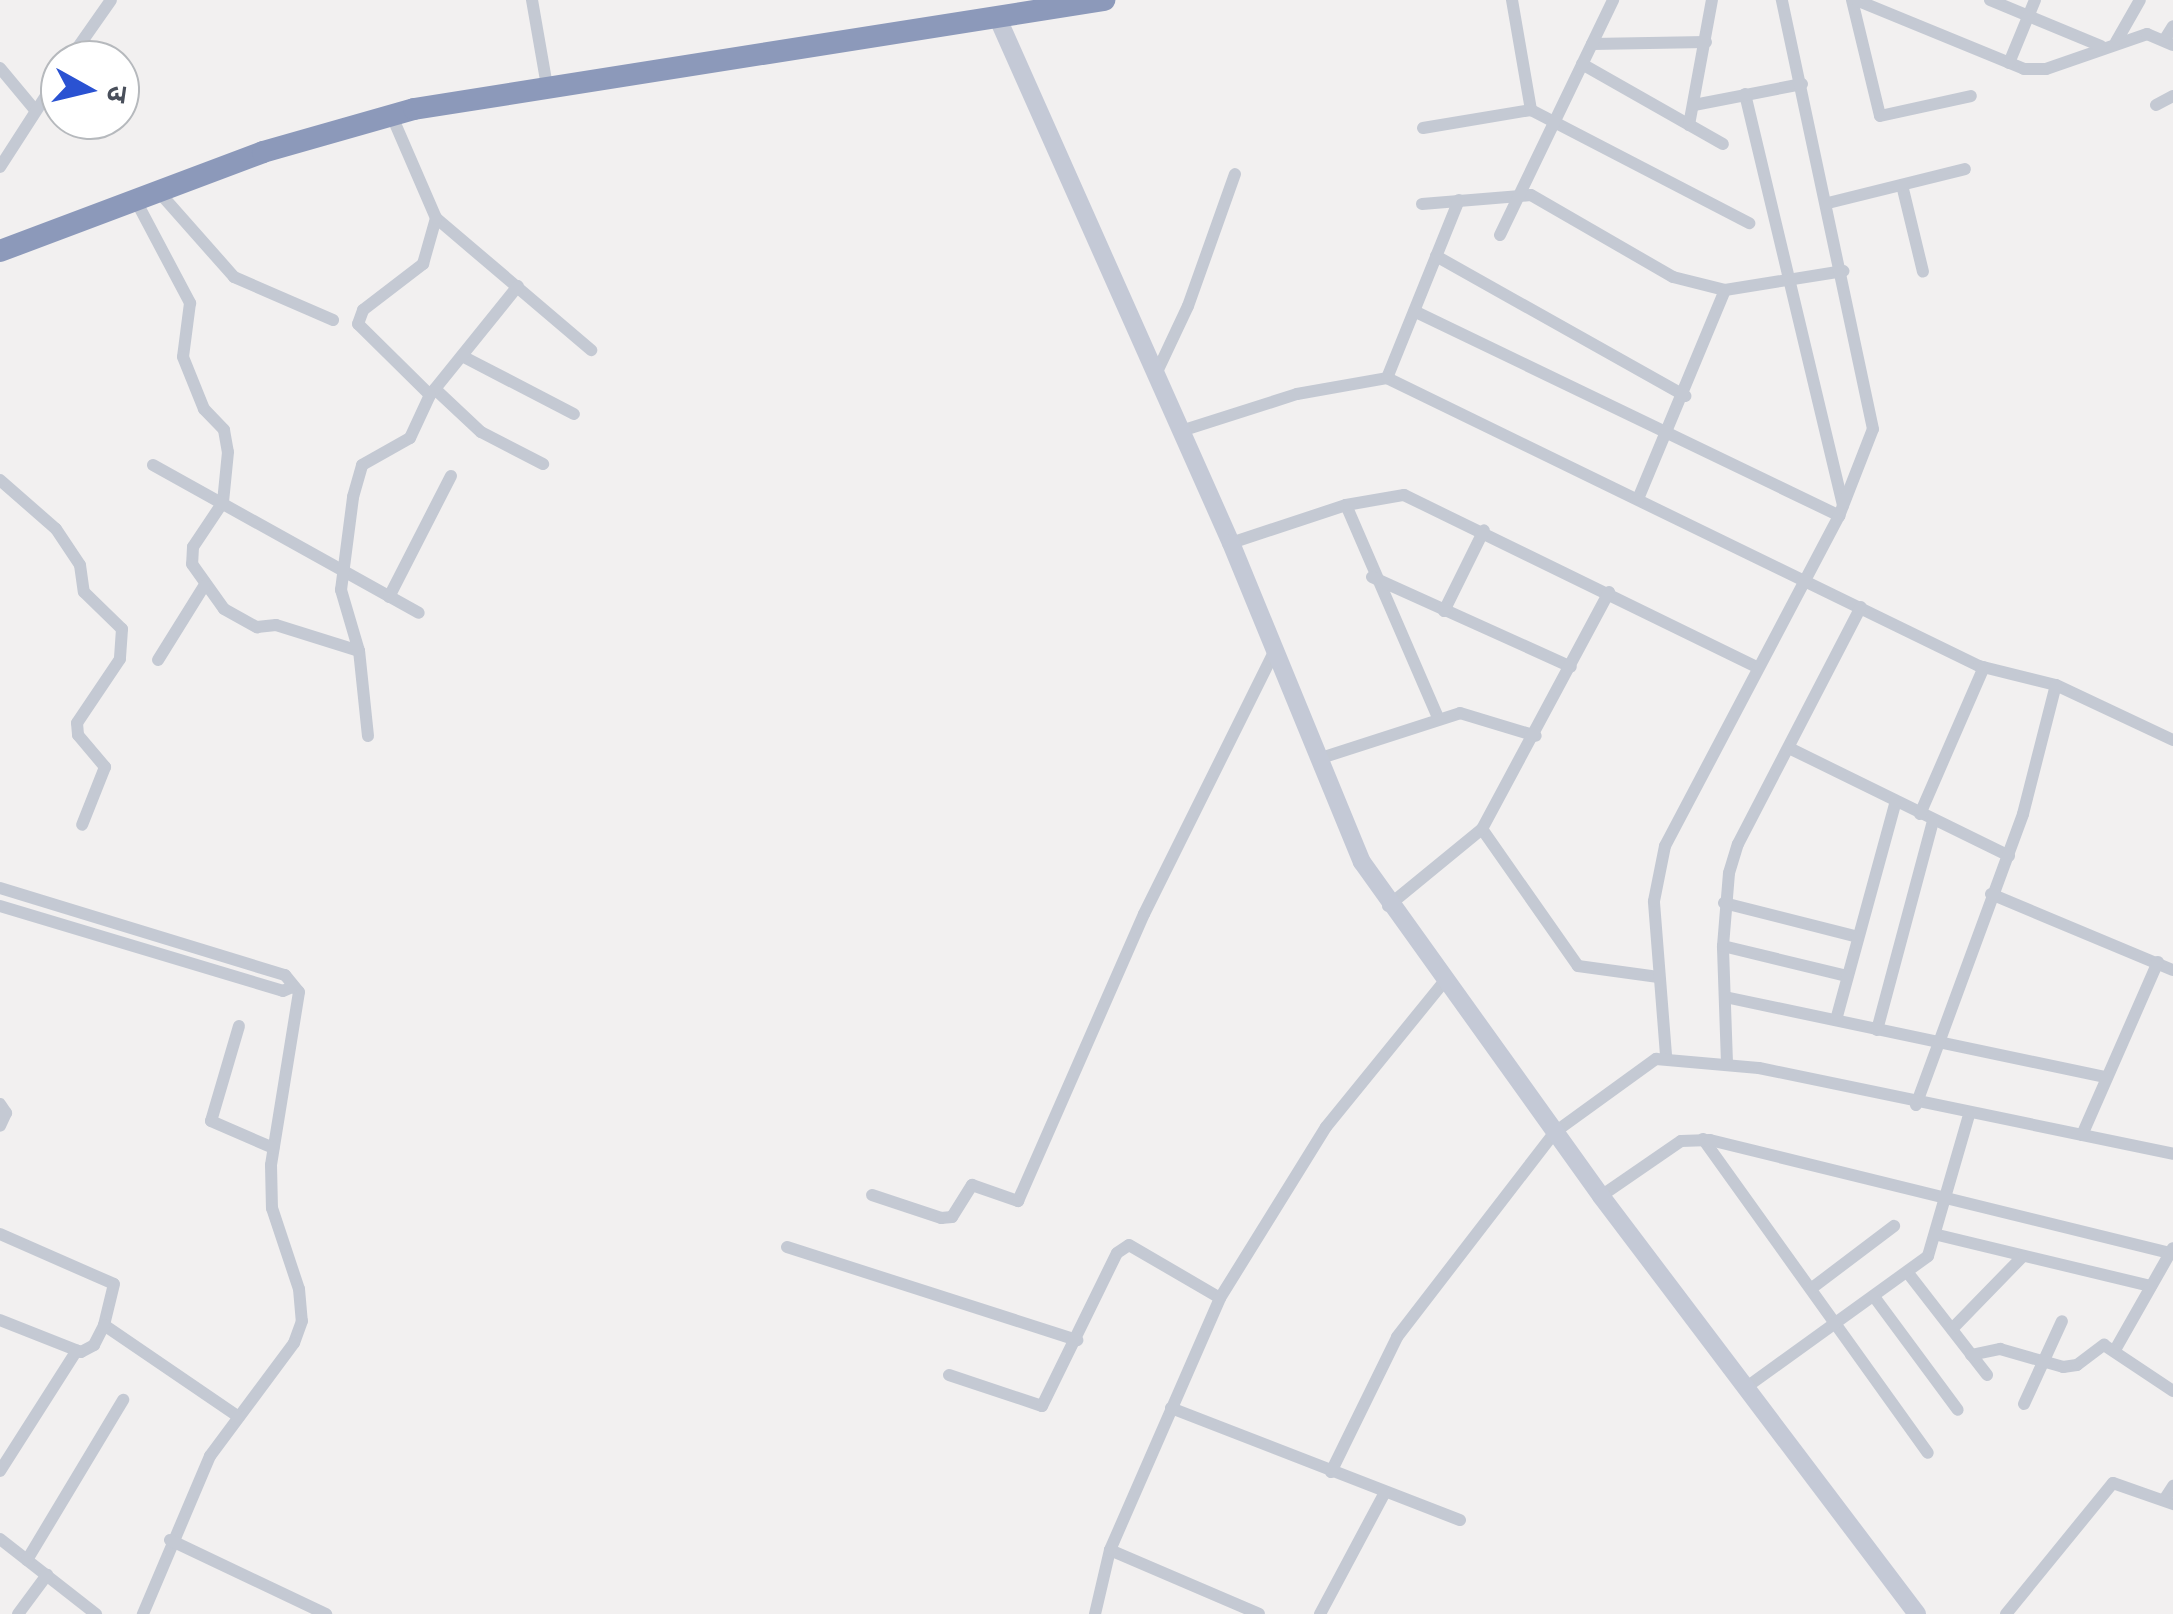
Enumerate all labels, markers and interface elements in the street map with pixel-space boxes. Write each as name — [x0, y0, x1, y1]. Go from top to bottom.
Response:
north arrow — [40, 40, 140, 140]
text: उ — [100, 83, 136, 104]

